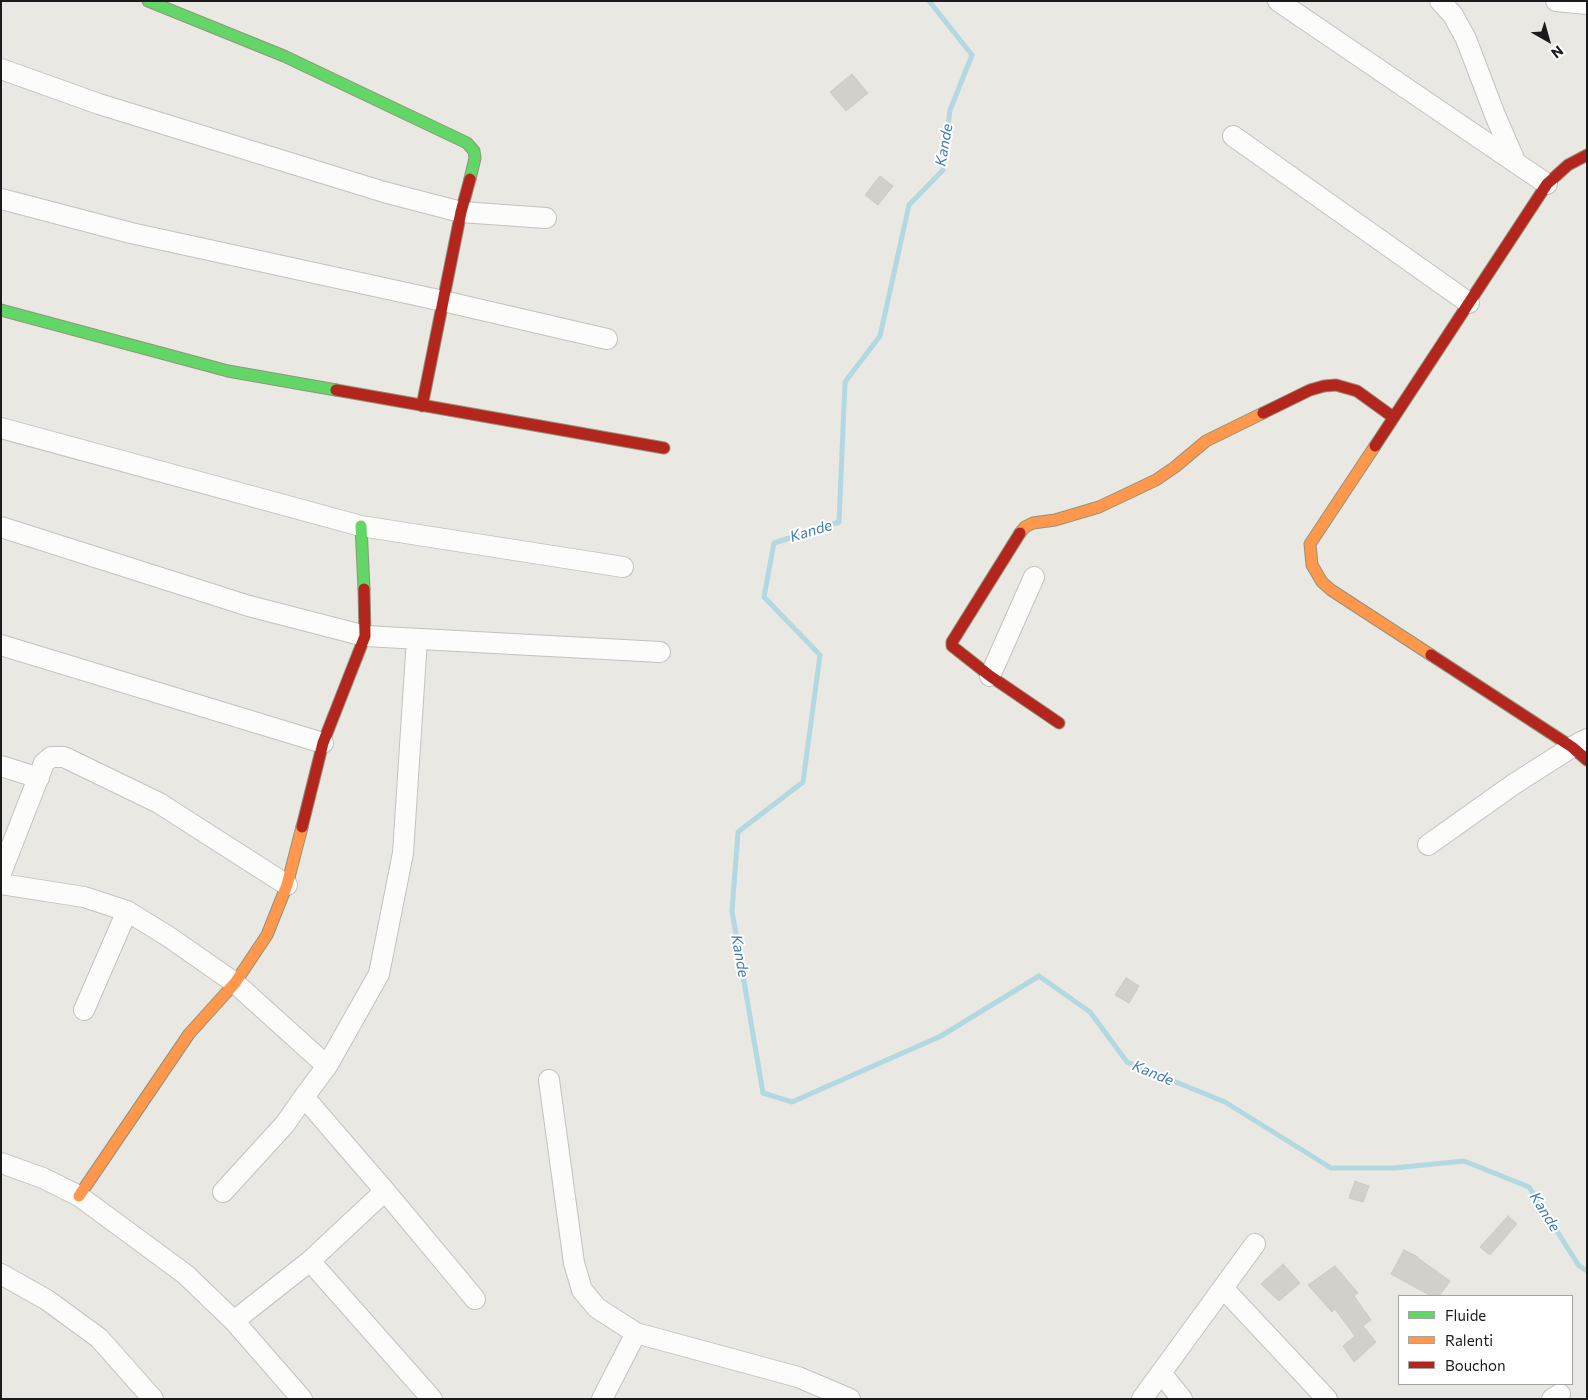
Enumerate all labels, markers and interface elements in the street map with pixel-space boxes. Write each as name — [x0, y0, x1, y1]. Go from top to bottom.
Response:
north arrow — [1523, 15, 1573, 65]
text: N — [1548, 42, 1567, 62]
water label: Kande — [931, 122, 957, 168]
water label: Kande — [788, 516, 834, 546]
water label: Kande — [727, 933, 753, 979]
water label: Kande — [1130, 1057, 1176, 1089]
water label: Kande — [1526, 1189, 1564, 1235]
legend — [1398, 1295, 1573, 1385]
text: Fluide — [1445, 1306, 1486, 1324]
text: Ralenti — [1445, 1331, 1493, 1349]
text: Bouchon — [1445, 1356, 1506, 1374]

